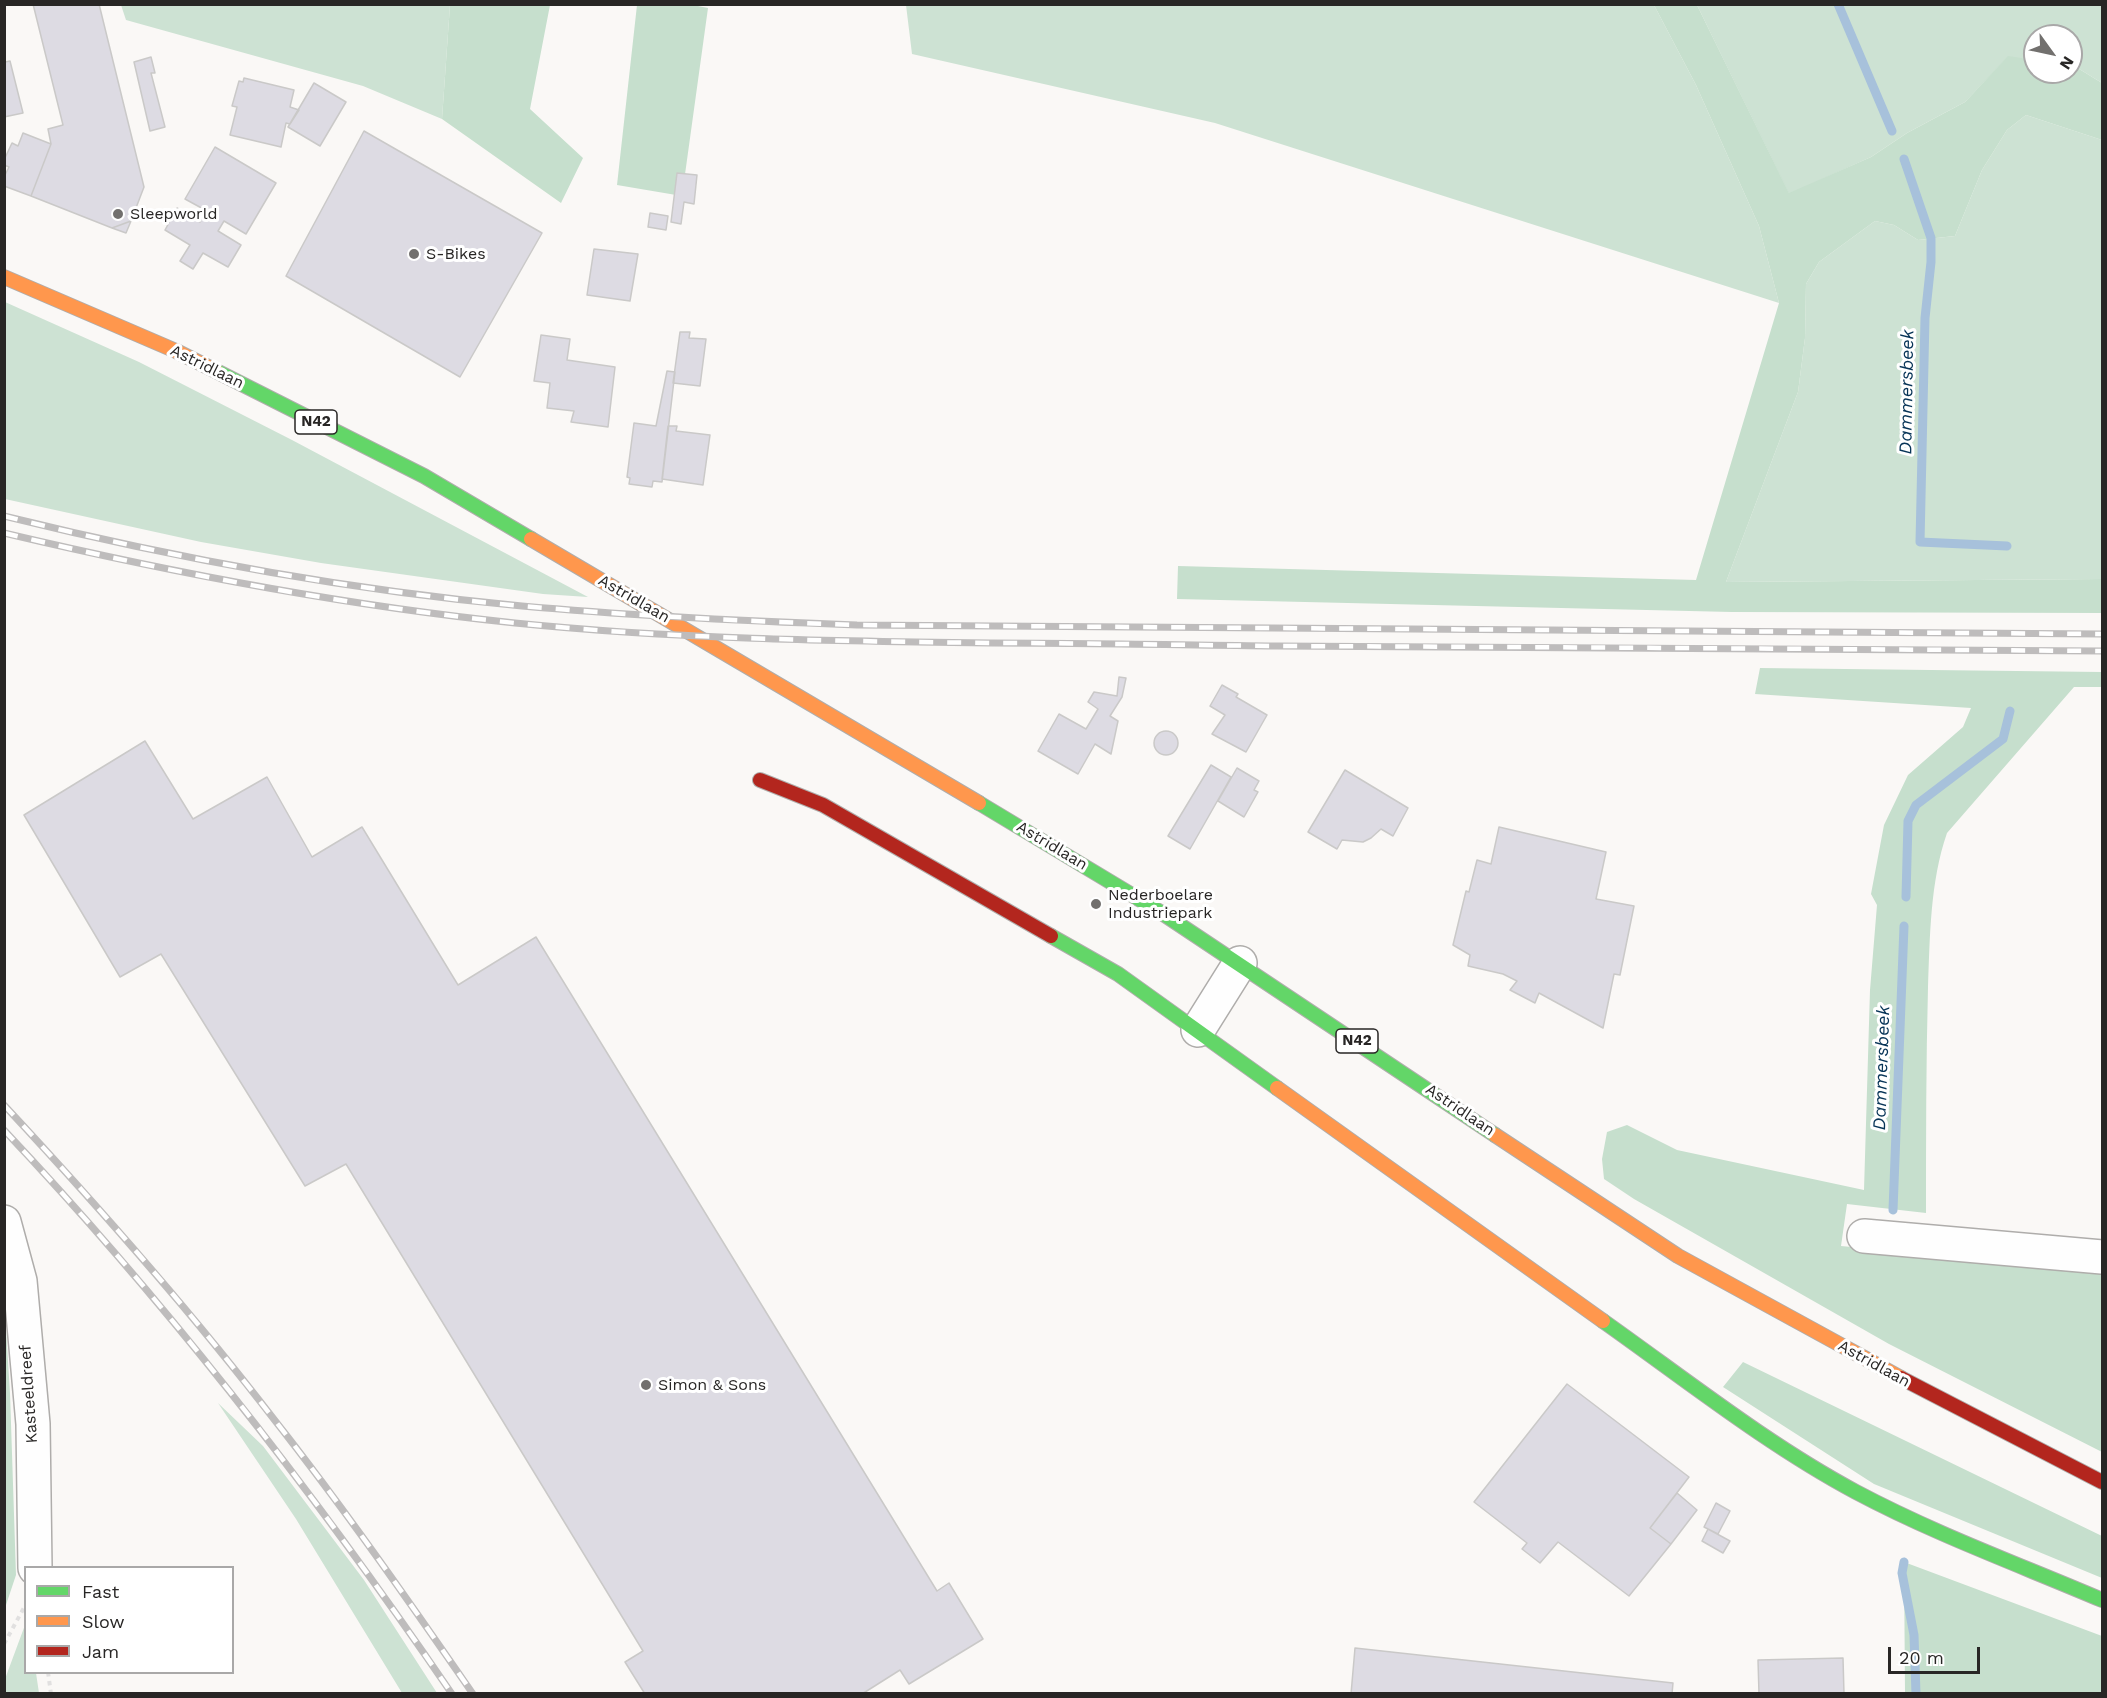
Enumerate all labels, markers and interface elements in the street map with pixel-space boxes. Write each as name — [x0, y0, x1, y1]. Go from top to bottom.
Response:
north arrow — [2023, 24, 2083, 84]
text: N — [2056, 53, 2078, 73]
place label: Sleepworld — [130, 204, 218, 224]
marker: Sleepworld — [111, 207, 125, 221]
place label: S-Bikes — [426, 244, 486, 264]
marker: S-Bikes — [407, 247, 421, 261]
water label: Dammersbeek — [1895, 329, 1919, 455]
street label: Astridlaan — [167, 341, 247, 393]
road number: N42 — [295, 410, 337, 434]
street label: Astridlaan — [595, 571, 673, 627]
street label: Astridlaan — [1013, 817, 1091, 875]
place label: Nederboelare Industriepark — [1108, 885, 1213, 923]
marker: Nederboelare Industriepark — [1089, 897, 1103, 911]
water label: Dammersbeek — [1869, 1005, 1895, 1131]
road number: N42 — [1336, 1029, 1378, 1053]
street label: Astridlaan — [1422, 1080, 1498, 1140]
street label: Astridlaan — [1835, 1336, 1913, 1392]
street label: Kasteeldreef — [16, 1344, 42, 1444]
place label: Simon & Sons — [658, 1375, 766, 1395]
marker: Simon & Sons — [639, 1378, 653, 1392]
legend — [24, 1566, 234, 1674]
text: Fast — [82, 1581, 119, 1602]
text: Slow — [82, 1611, 125, 1632]
scale bar — [1891, 1635, 1982, 1673]
text: Jam — [82, 1641, 119, 1662]
text: 20 m — [1899, 1647, 1944, 1668]

